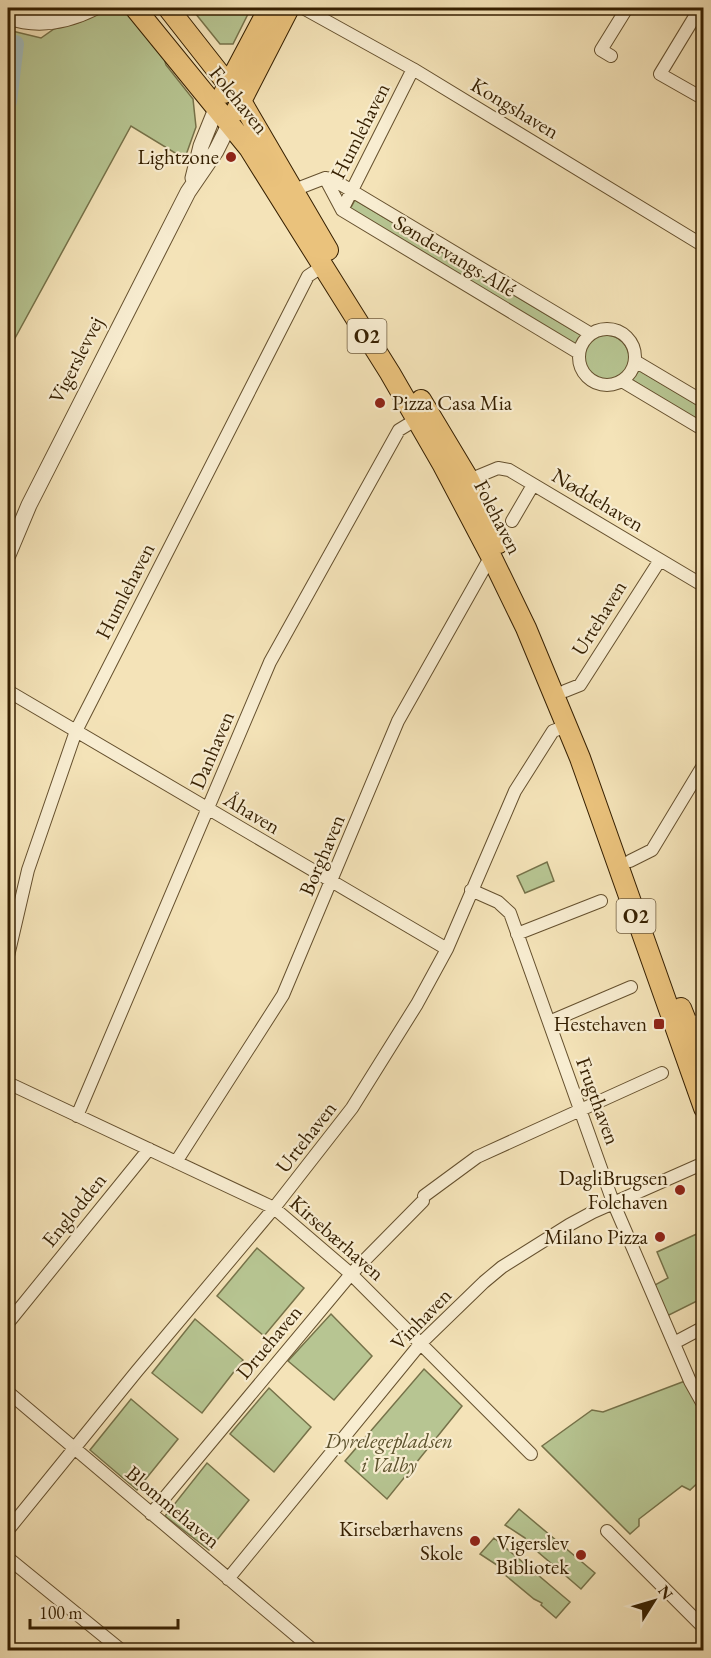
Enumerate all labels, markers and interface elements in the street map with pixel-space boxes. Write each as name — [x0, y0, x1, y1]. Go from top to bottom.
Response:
street label: Folehaven — [204, 60, 275, 139]
street label: Kongshaven — [466, 71, 564, 144]
street label: Humlehaven — [324, 78, 395, 183]
place label: Lightzone — [137, 143, 219, 170]
marker: Lightzone — [224, 150, 238, 164]
street label: Søndervangs Allé — [389, 208, 521, 303]
street label: Vigerslevvej — [42, 312, 109, 408]
road number: O2 — [348, 319, 386, 353]
place label: Pizza Casa Mia — [392, 389, 513, 416]
marker: Pizza Casa Mia — [373, 396, 387, 410]
street label: Nøddehaven — [547, 461, 649, 538]
street label: Folehaven — [468, 475, 529, 559]
street label: Humlehaven — [89, 538, 160, 643]
street label: Urtehaven — [565, 575, 632, 661]
street label: Danhaven — [183, 707, 240, 793]
street label: Åhaven — [218, 785, 285, 840]
street label: Borghaven — [292, 810, 351, 899]
road number: O2 — [616, 899, 656, 933]
place label: Hestehaven — [554, 1010, 647, 1037]
marker: Hestehaven — [652, 1017, 666, 1031]
street label: Frugthaven — [570, 1053, 627, 1148]
street label: Urtehaven — [269, 1095, 342, 1178]
place label: DagliBrugsen Folehaven — [559, 1164, 668, 1215]
street label: Englodden — [35, 1167, 112, 1252]
marker: DagliBrugsen Folehaven — [673, 1183, 687, 1197]
street label: Kirsebærhaven — [284, 1189, 390, 1286]
place label: Milano Pizza — [544, 1223, 649, 1250]
marker: Milano Pizza — [653, 1230, 667, 1244]
street label: Vinhaven — [384, 1282, 457, 1356]
street label: Druehaven — [230, 1299, 308, 1384]
park label: Dyrelegepladsen i Valby — [324, 1427, 453, 1478]
street label: Blommehaven — [120, 1459, 226, 1554]
place label: Kirsebærhavens Skole — [339, 1515, 463, 1566]
place label: Vigerslev Bibliotek — [496, 1529, 570, 1580]
marker: Kirsebærhavens Skole — [468, 1534, 482, 1548]
marker: Vigerslev Bibliotek — [574, 1548, 588, 1562]
north arrow — [624, 1571, 684, 1631]
text: N — [653, 1581, 678, 1604]
scale bar — [30, 1592, 178, 1630]
text: 100 m — [39, 1601, 83, 1624]

